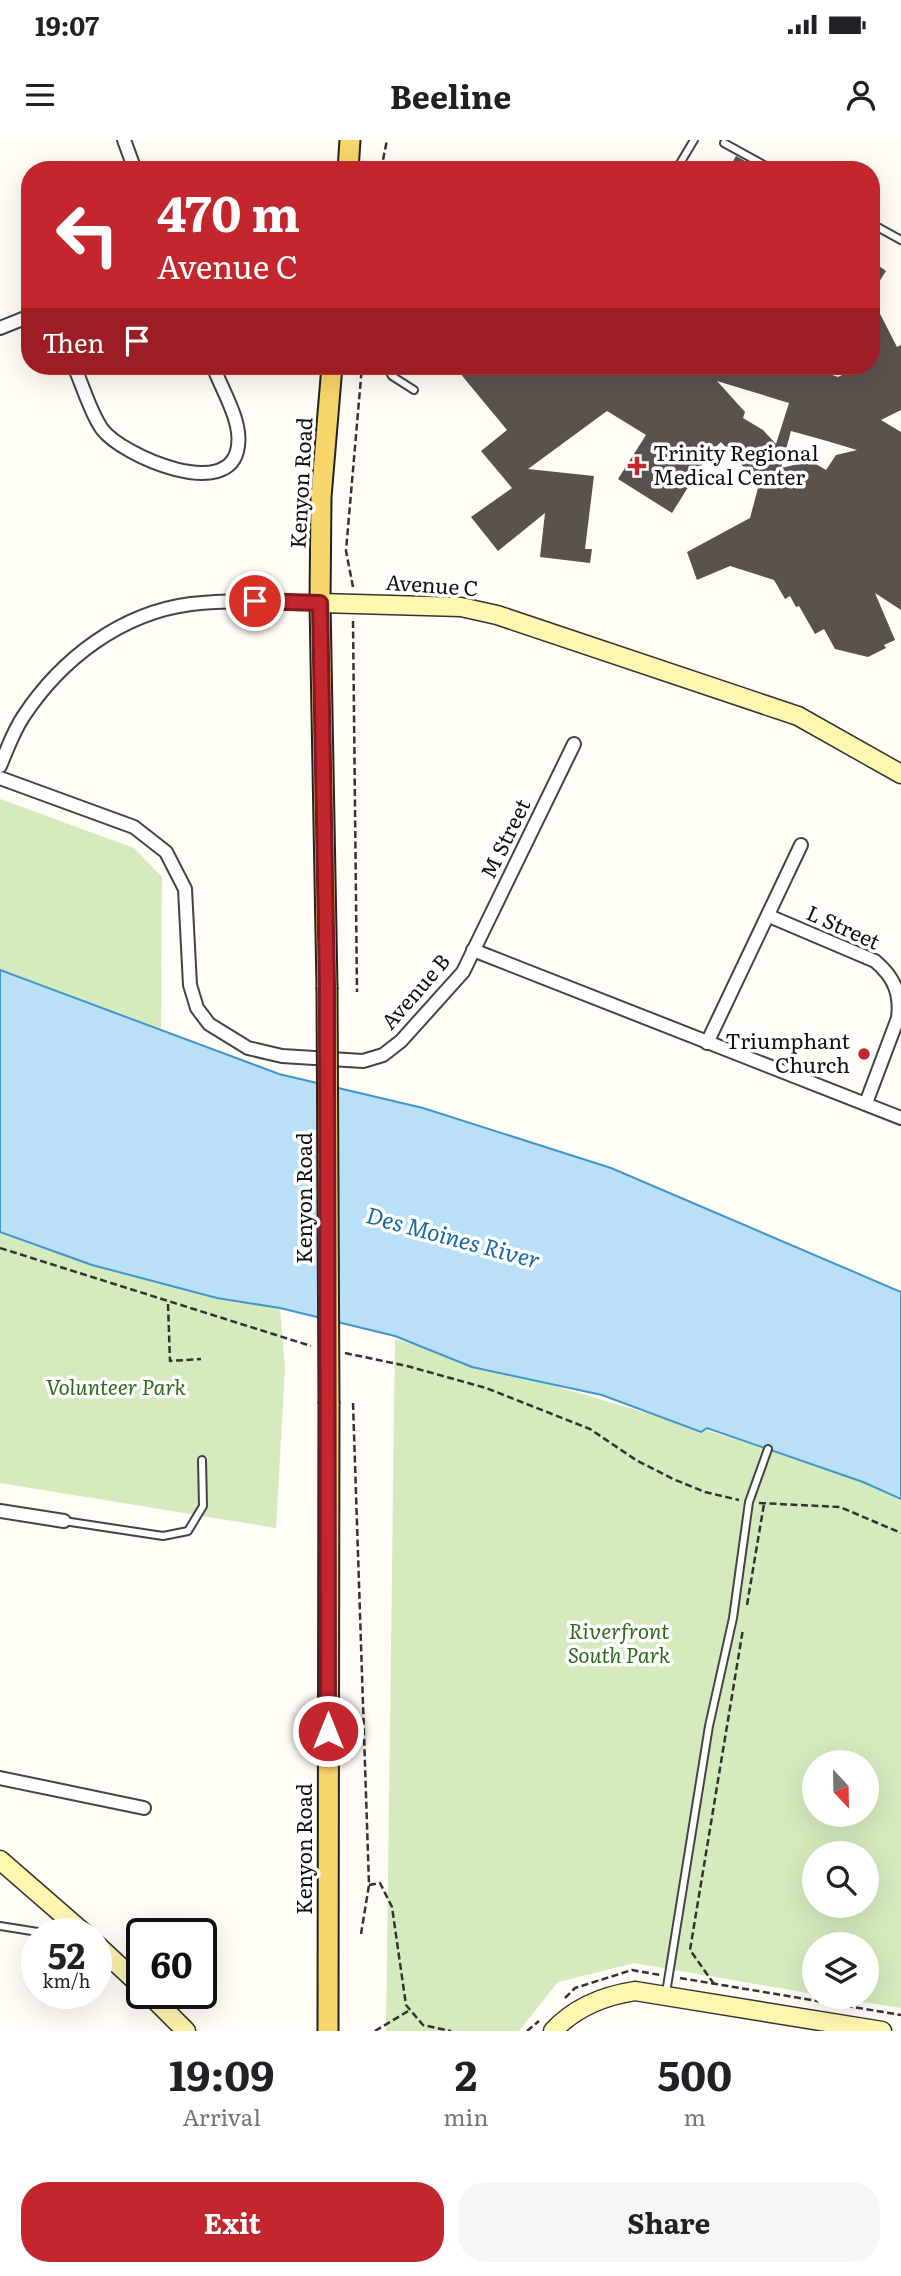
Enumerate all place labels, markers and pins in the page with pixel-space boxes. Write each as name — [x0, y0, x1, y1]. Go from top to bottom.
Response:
place label: Trinity Regional Medical Center — [653, 436, 818, 491]
marker: Trinity Regional Medical Center — [627, 456, 647, 476]
pin — [225, 571, 285, 631]
place label: Triumphant Church — [725, 1024, 851, 1079]
marker: Triumphant Church — [856, 1046, 872, 1062]

